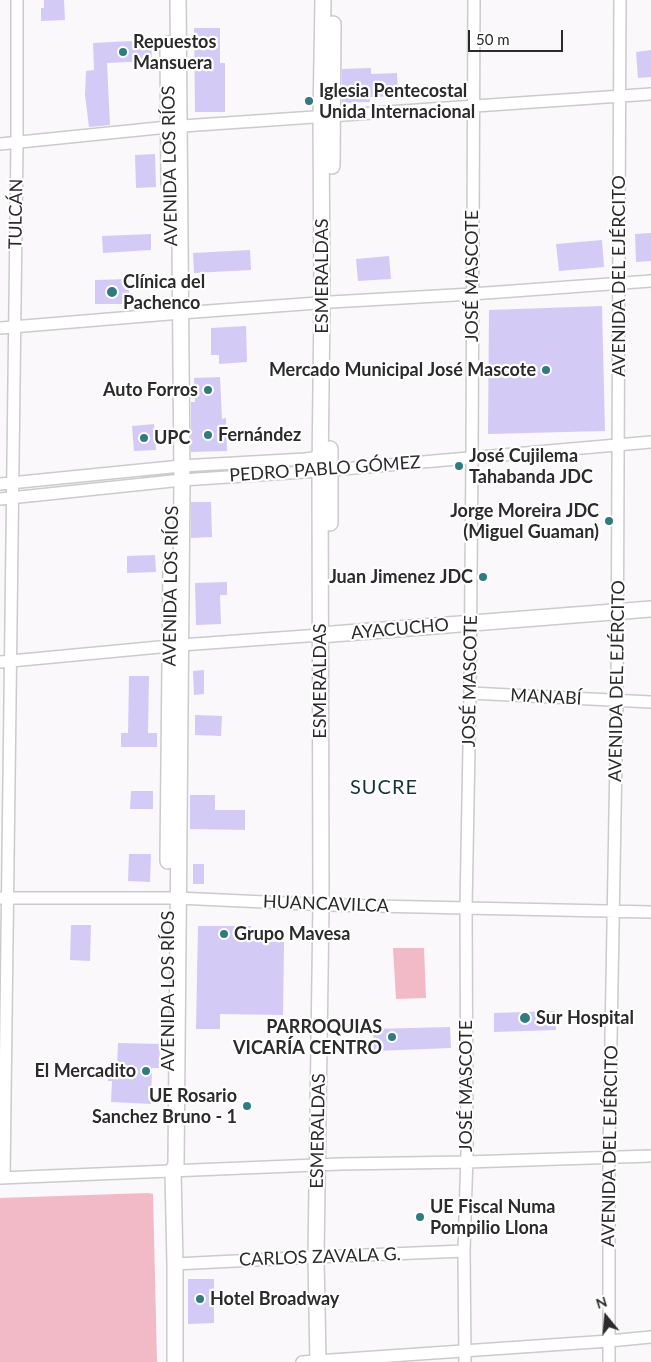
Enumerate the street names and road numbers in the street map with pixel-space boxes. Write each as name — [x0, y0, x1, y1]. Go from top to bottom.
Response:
street label: AVENIDA LOS RÍOS — [158, 86, 182, 246]
street label: AVENIDA DEL EJÉRCITO — [608, 175, 630, 377]
street label: TULCÁN — [5, 179, 27, 249]
street label: JOSÉ MASCOTE — [461, 210, 483, 342]
street label: ESMERALDAS — [311, 218, 333, 334]
street label: PEDRO PABLO GÓMEZ — [229, 452, 421, 486]
street label: AVENIDA LOS RÍOS — [159, 506, 183, 666]
street label: AVENIDA DEL EJÉRCITO — [604, 580, 630, 782]
street label: AYACUCHO — [350, 614, 450, 644]
street label: JOSÉ MASCOTE — [458, 615, 482, 747]
street label: ESMERALDAS — [309, 623, 331, 739]
street label: MANABÍ — [510, 684, 582, 710]
street label: HUANCAVILCA — [263, 891, 389, 917]
street label: AVENIDA LOS RÍOS — [157, 911, 179, 1071]
street label: JOSÉ MASCOTE — [455, 1020, 477, 1152]
street label: AVENIDA DEL EJÉRCITO — [597, 1045, 623, 1247]
street label: ESMERALDAS — [306, 1073, 330, 1189]
street label: CARLOS ZAVALA G. — [239, 1243, 401, 1271]

